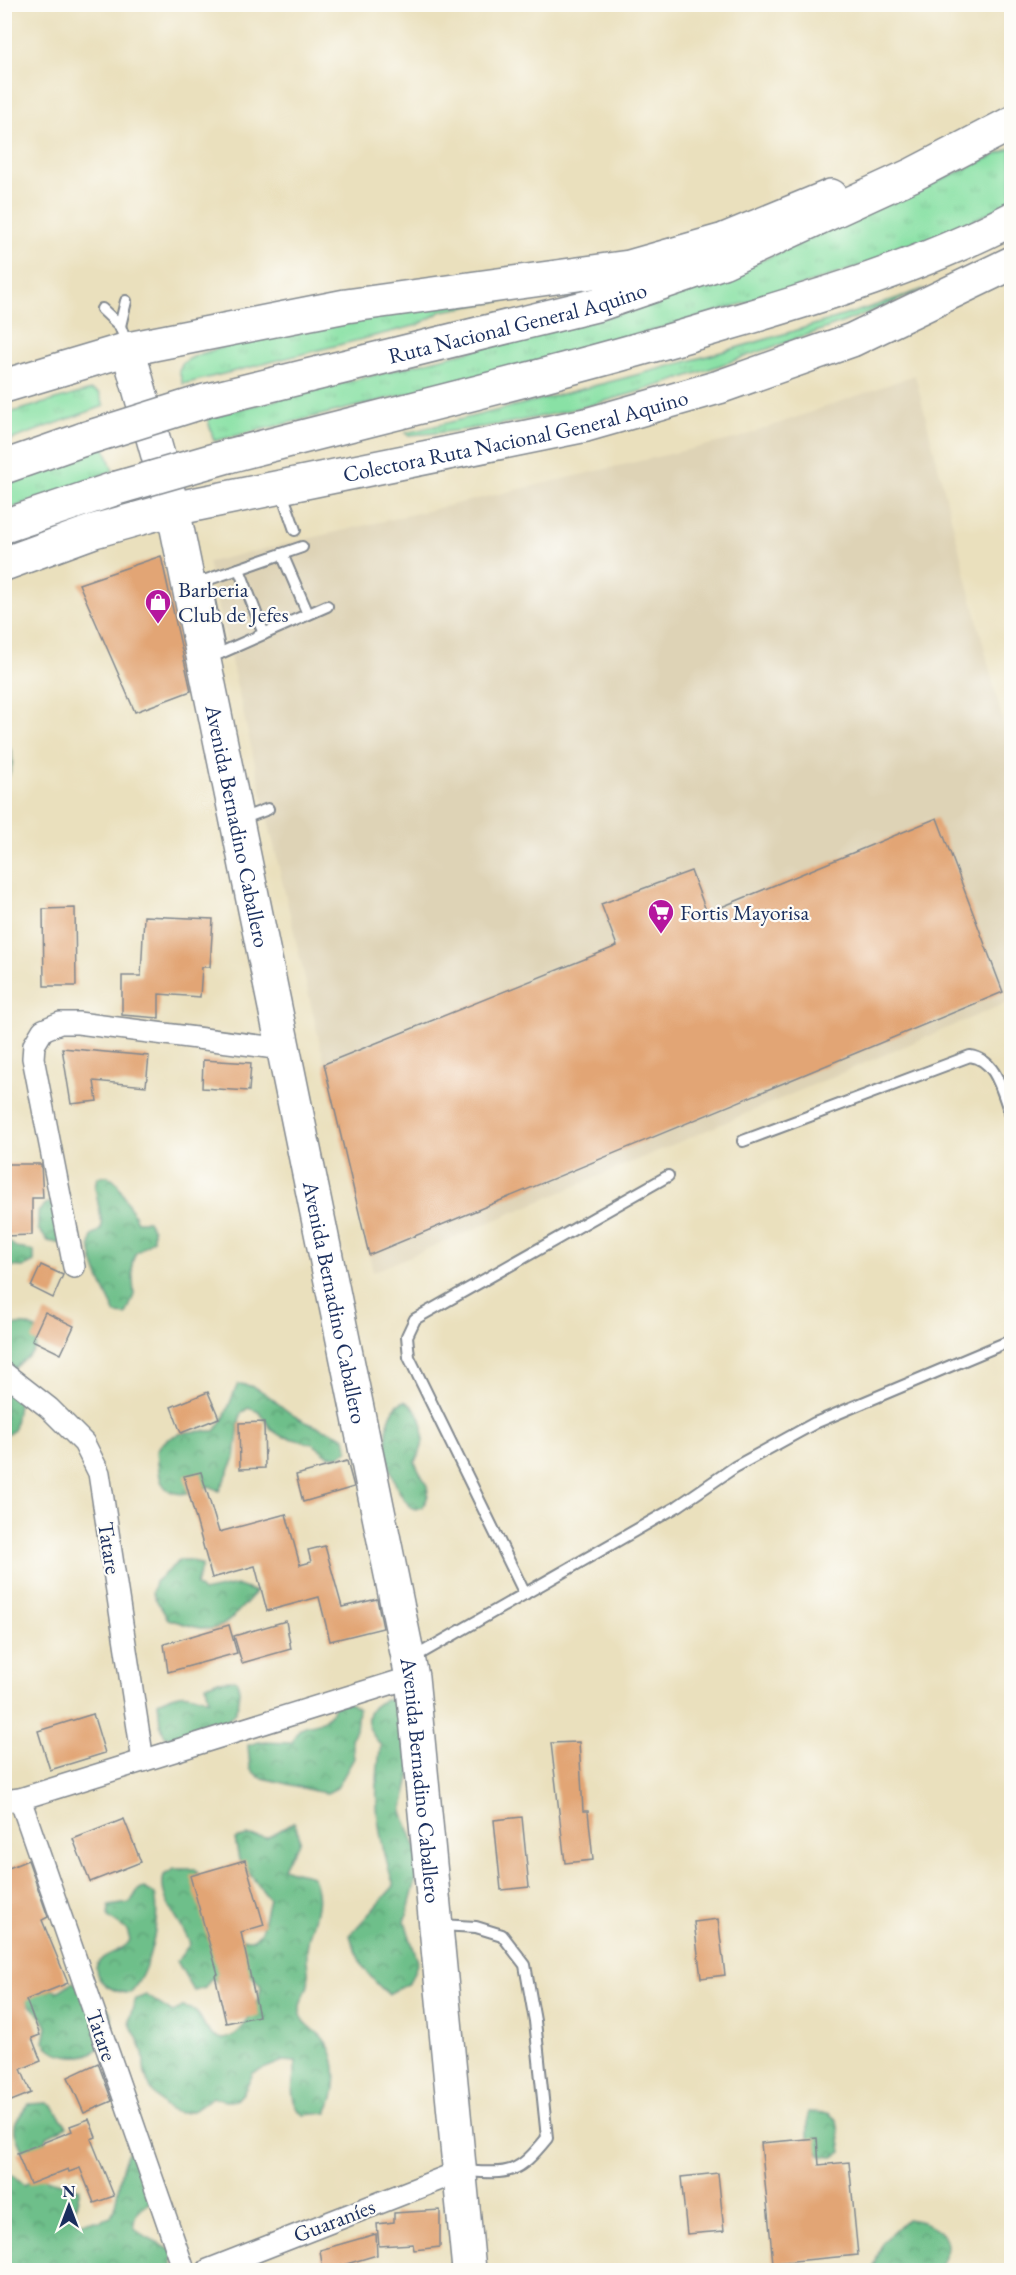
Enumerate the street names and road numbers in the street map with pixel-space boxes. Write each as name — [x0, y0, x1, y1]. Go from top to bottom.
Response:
street label: Ruta Nacional General Aquino — [385, 275, 651, 370]
street label: Colectora Ruta Nacional General Aquino — [340, 383, 691, 489]
street label: Avenida Bernadino Caballero — [198, 701, 276, 950]
street label: Avenida Bernadino Caballero — [296, 1178, 374, 1426]
street label: Tatare — [91, 1520, 128, 1577]
street label: Avenida Bernadino Caballero — [393, 1654, 448, 1905]
street label: Tatare — [79, 2005, 124, 2065]
street label: Guaraníes — [289, 2192, 379, 2249]

